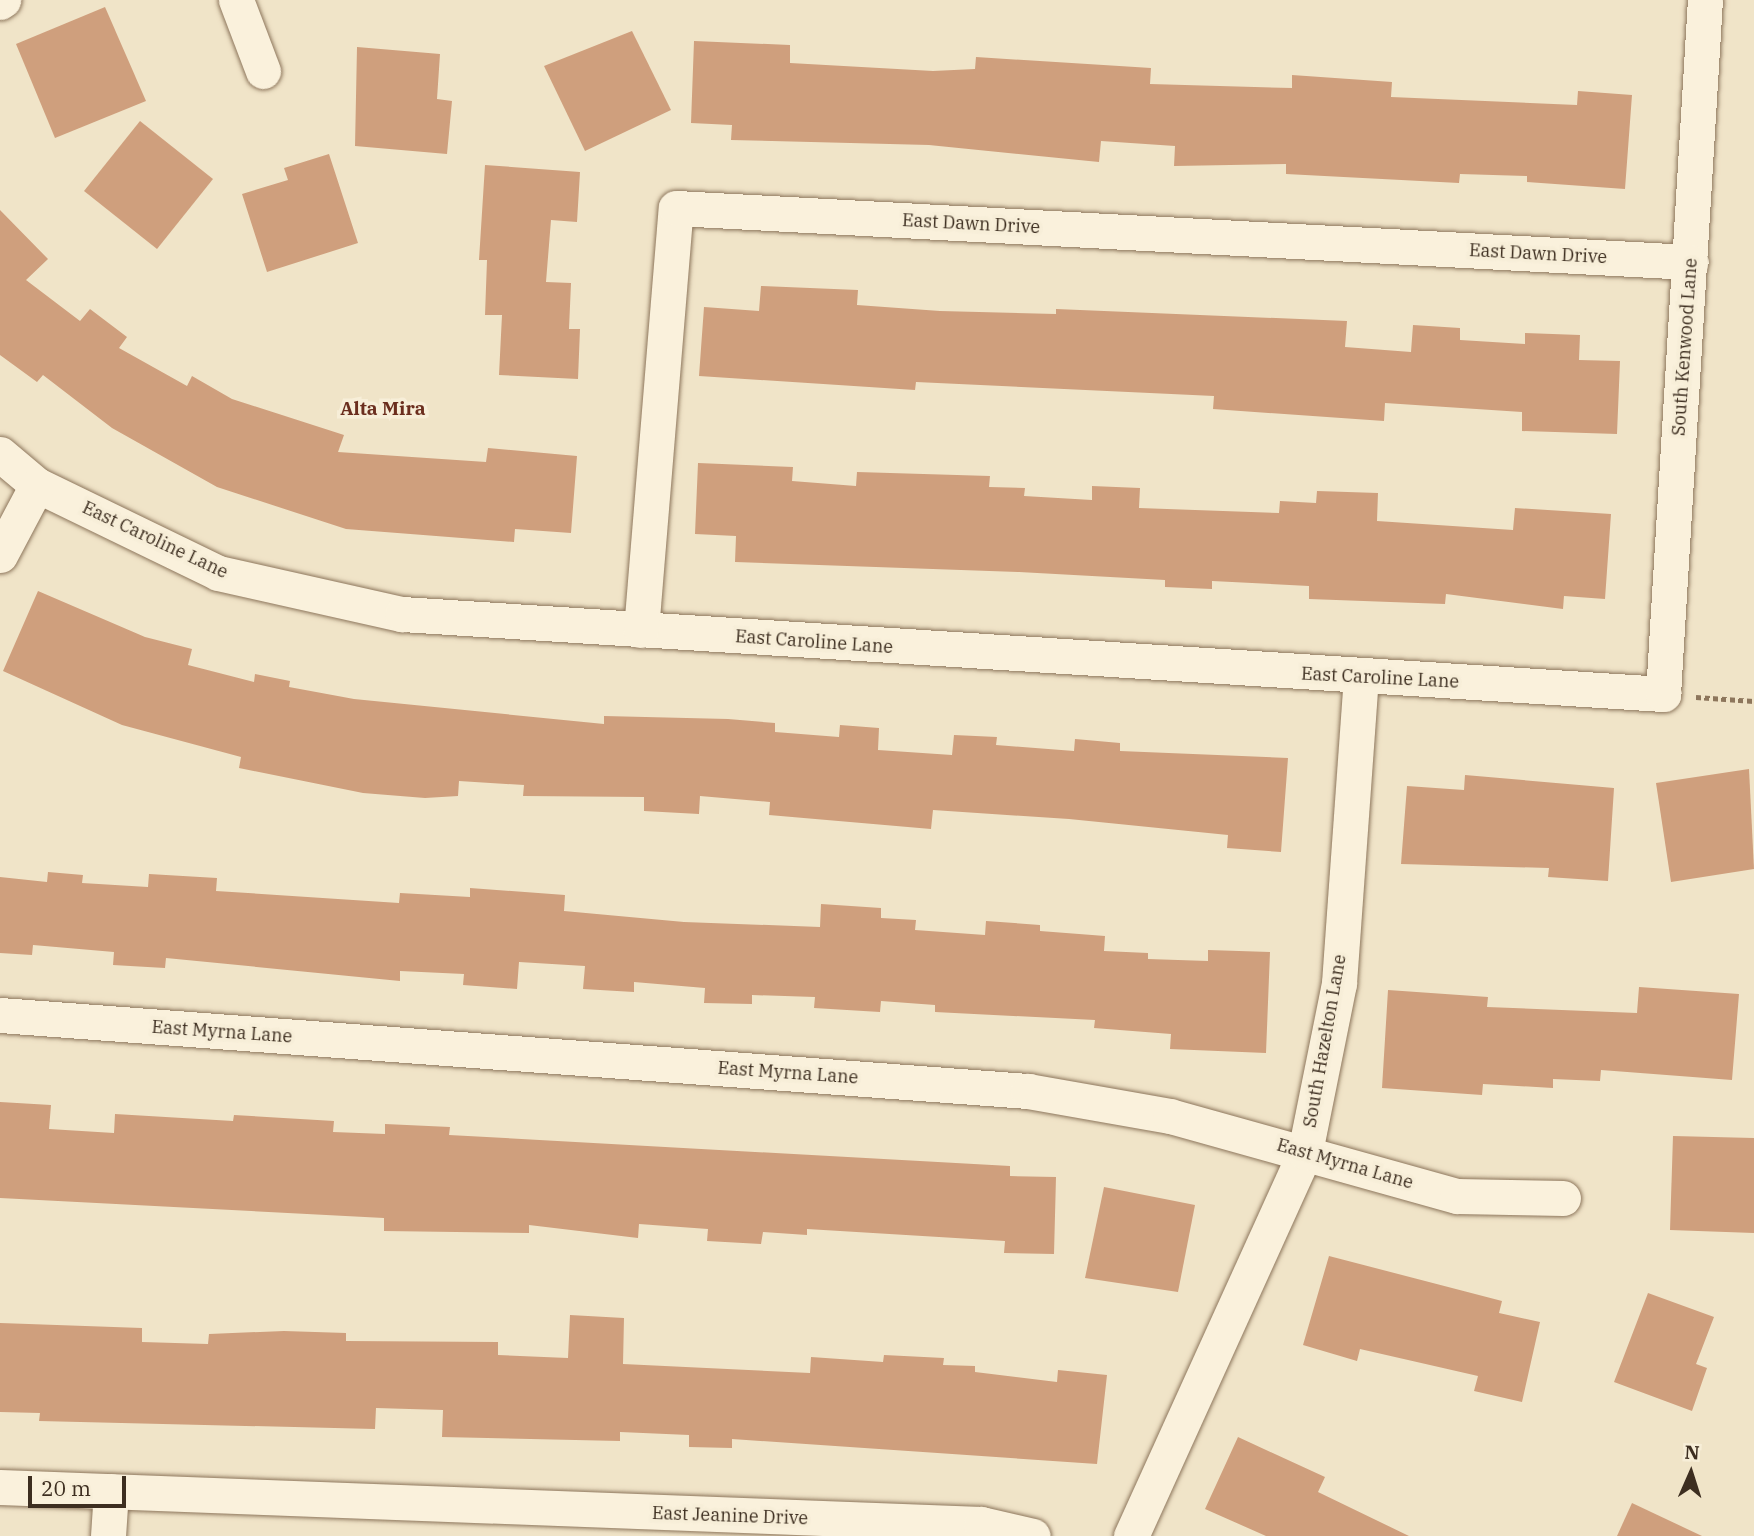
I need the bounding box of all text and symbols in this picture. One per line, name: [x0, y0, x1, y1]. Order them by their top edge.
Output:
street label: East Dawn Drive: [902, 210, 1040, 238]
street label: East Dawn Drive: [1469, 240, 1607, 268]
street label: South Kenwood Lane: [1668, 257, 1702, 437]
district label: Alta Mira: [340, 398, 426, 420]
street label: East Caroline Lane: [79, 497, 231, 583]
street label: East Caroline Lane: [734, 626, 894, 658]
street label: East Caroline Lane: [1301, 663, 1459, 693]
street label: South Hazelton Lane: [1299, 953, 1351, 1129]
street label: East Myrna Lane: [151, 1016, 293, 1048]
street label: East Myrna Lane: [717, 1057, 859, 1089]
street label: East Myrna Lane: [1274, 1134, 1416, 1194]
north arrow: [1656, 1438, 1726, 1508]
text: N: [1684, 1440, 1700, 1464]
scale bar: [32, 1462, 130, 1506]
text: 20 m: [41, 1474, 91, 1502]
street label: East Jeanine Drive: [652, 1502, 808, 1530]

